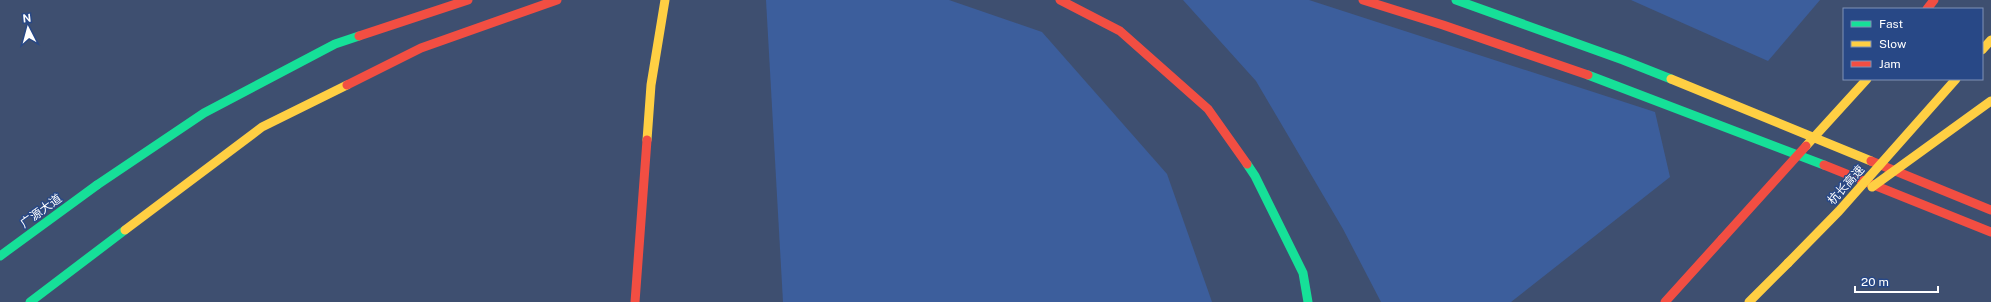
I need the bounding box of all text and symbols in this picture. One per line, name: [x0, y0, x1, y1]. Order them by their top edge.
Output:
north arrow: [8, 8, 48, 48]
legend: [1843, 8, 1983, 80]
text: N: [22, 12, 32, 24]
text: Fast: [1879, 17, 1904, 31]
text: Slow: [1879, 37, 1907, 51]
text: Jam: [1879, 57, 1901, 71]
street label: 杭长高速: [1825, 162, 1867, 208]
street label: 广源大道: [17, 191, 65, 231]
scale bar: [1855, 268, 1938, 294]
text: 20 m: [1861, 275, 1889, 289]

